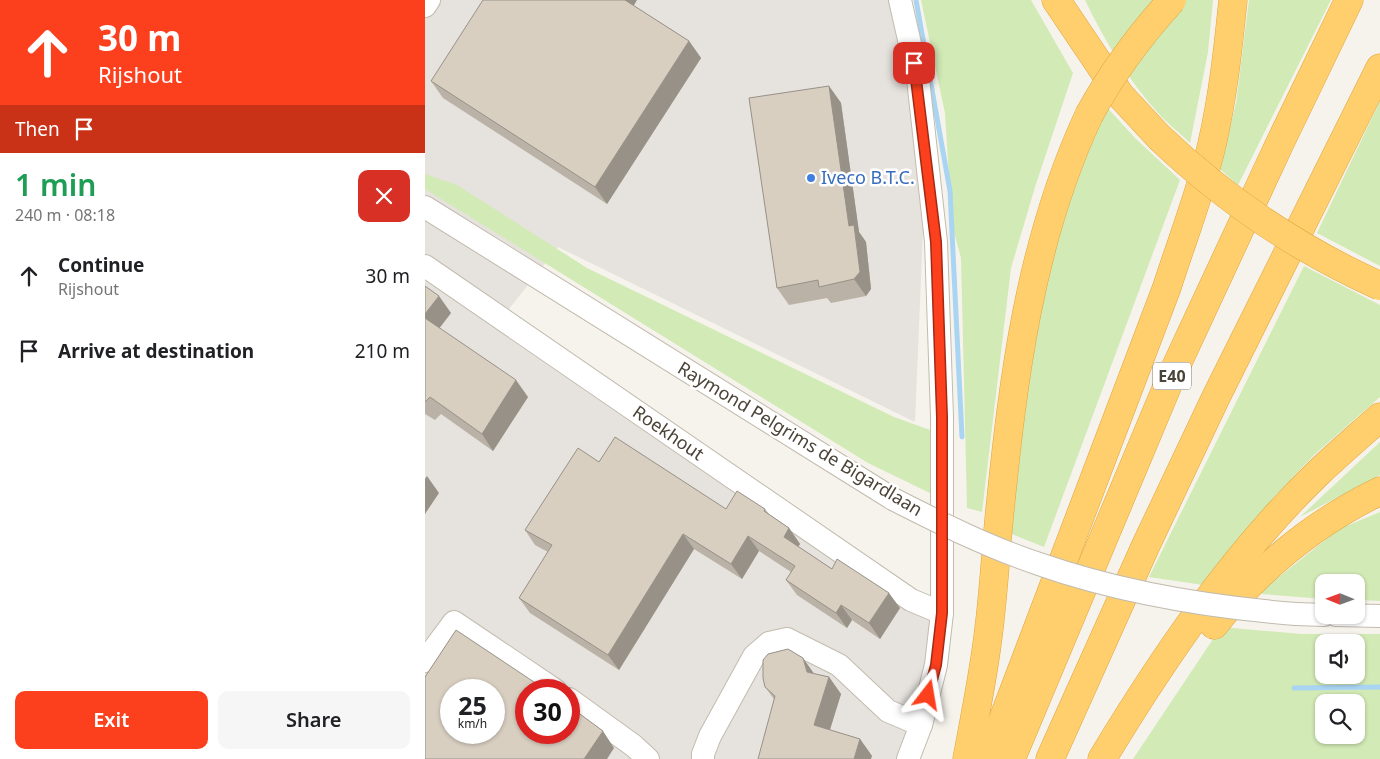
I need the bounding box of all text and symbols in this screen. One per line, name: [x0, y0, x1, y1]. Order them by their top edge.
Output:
text: 30 m: [98, 14, 181, 61]
icon: ahead: [15, 20, 80, 85]
pin: [893, 42, 935, 84]
icon: arrive: [900, 49, 928, 77]
text: Rijshout: [98, 59, 182, 89]
icon: arrive: [70, 115, 98, 143]
text: Then: [15, 116, 60, 142]
text: 1 min: [15, 164, 96, 205]
place label: Iveco B.T.C.: [821, 165, 915, 189]
button: close: [358, 170, 410, 222]
marker: Iveco B.T.C.: [805, 172, 817, 184]
text: 240 m · 08:18: [15, 204, 115, 226]
text: Continue: [58, 252, 144, 278]
icon: ahead: [15, 262, 43, 290]
text: 30 m: [366, 263, 410, 289]
text: Rijshout: [58, 278, 119, 300]
icon: arrive: [15, 337, 43, 365]
text: Arrive at destination: [58, 338, 254, 364]
text: 210 m: [355, 338, 410, 364]
street label: Raymond Pelgrims de Bigardlaan: [674, 355, 927, 521]
road number: E40: [1153, 362, 1191, 390]
street label: Roekhout: [628, 399, 709, 466]
north arrow: [1315, 574, 1365, 624]
map controls: [1315, 574, 1365, 744]
button: sound: [1315, 634, 1365, 684]
position arrow: [901, 668, 953, 720]
speed limit sign: 30: [515, 679, 580, 744]
text: 25: [458, 688, 487, 722]
button: Exit: [15, 691, 208, 749]
button: Share: [218, 691, 410, 749]
button: search: [1315, 694, 1365, 744]
text: km/h: [458, 715, 487, 732]

